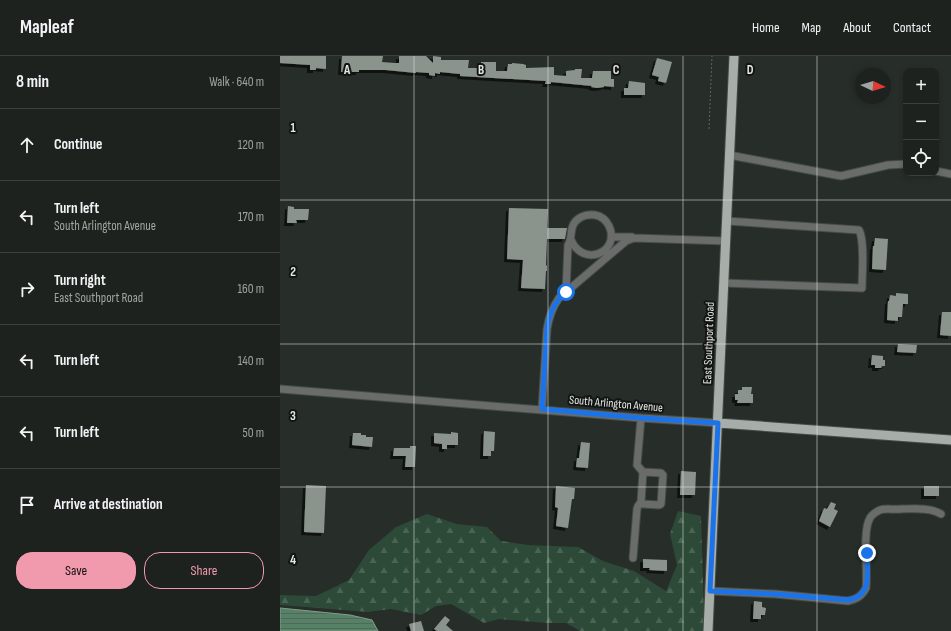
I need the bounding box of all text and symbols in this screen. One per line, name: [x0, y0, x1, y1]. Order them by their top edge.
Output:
text: Mapleaf: [20, 16, 74, 39]
text: Home: [752, 19, 780, 36]
text: Map: [802, 19, 821, 36]
text: About: [843, 19, 871, 36]
text: Contact: [893, 19, 931, 36]
text: A: [343, 62, 351, 78]
text: B: [478, 62, 484, 78]
text: C: [613, 62, 620, 78]
text: D: [747, 62, 754, 78]
north arrow: [855, 68, 891, 104]
map controls: [903, 68, 939, 176]
button: +: [903, 68, 939, 104]
text: 8 min: [16, 72, 49, 92]
text: Walk · 640 m: [209, 74, 264, 90]
button: −: [903, 104, 939, 140]
text: 1: [290, 120, 296, 136]
icon: ahead: [16, 134, 38, 156]
text: Continue: [54, 135, 103, 154]
text: 120 m: [238, 137, 264, 153]
button: locate: [903, 140, 939, 176]
text: Turn left: [54, 199, 99, 218]
icon: left: [16, 206, 38, 228]
text: 170 m: [238, 209, 264, 225]
text: South Arlington Avenue: [54, 218, 156, 234]
text: 2: [290, 264, 296, 280]
text: Turn right: [54, 271, 106, 290]
icon: right: [16, 278, 38, 300]
text: 160 m: [238, 281, 264, 297]
route start: [557, 283, 575, 301]
text: East Southport Road: [54, 290, 143, 306]
street label: East Southport Road: [700, 302, 718, 384]
icon: left: [16, 350, 38, 372]
text: Turn left: [54, 351, 99, 370]
text: 140 m: [238, 353, 264, 369]
street label: South Arlington Avenue: [568, 392, 664, 416]
text: 3: [290, 408, 296, 424]
icon: left: [16, 422, 38, 444]
text: Turn left: [54, 423, 99, 442]
text: 50 m: [243, 425, 264, 441]
icon: arrive: [16, 494, 38, 516]
text: Arrive at destination: [54, 495, 163, 514]
route end: [858, 544, 876, 562]
button: Save: [16, 552, 136, 589]
button: Share: [144, 552, 264, 589]
text: 4: [290, 552, 296, 568]

